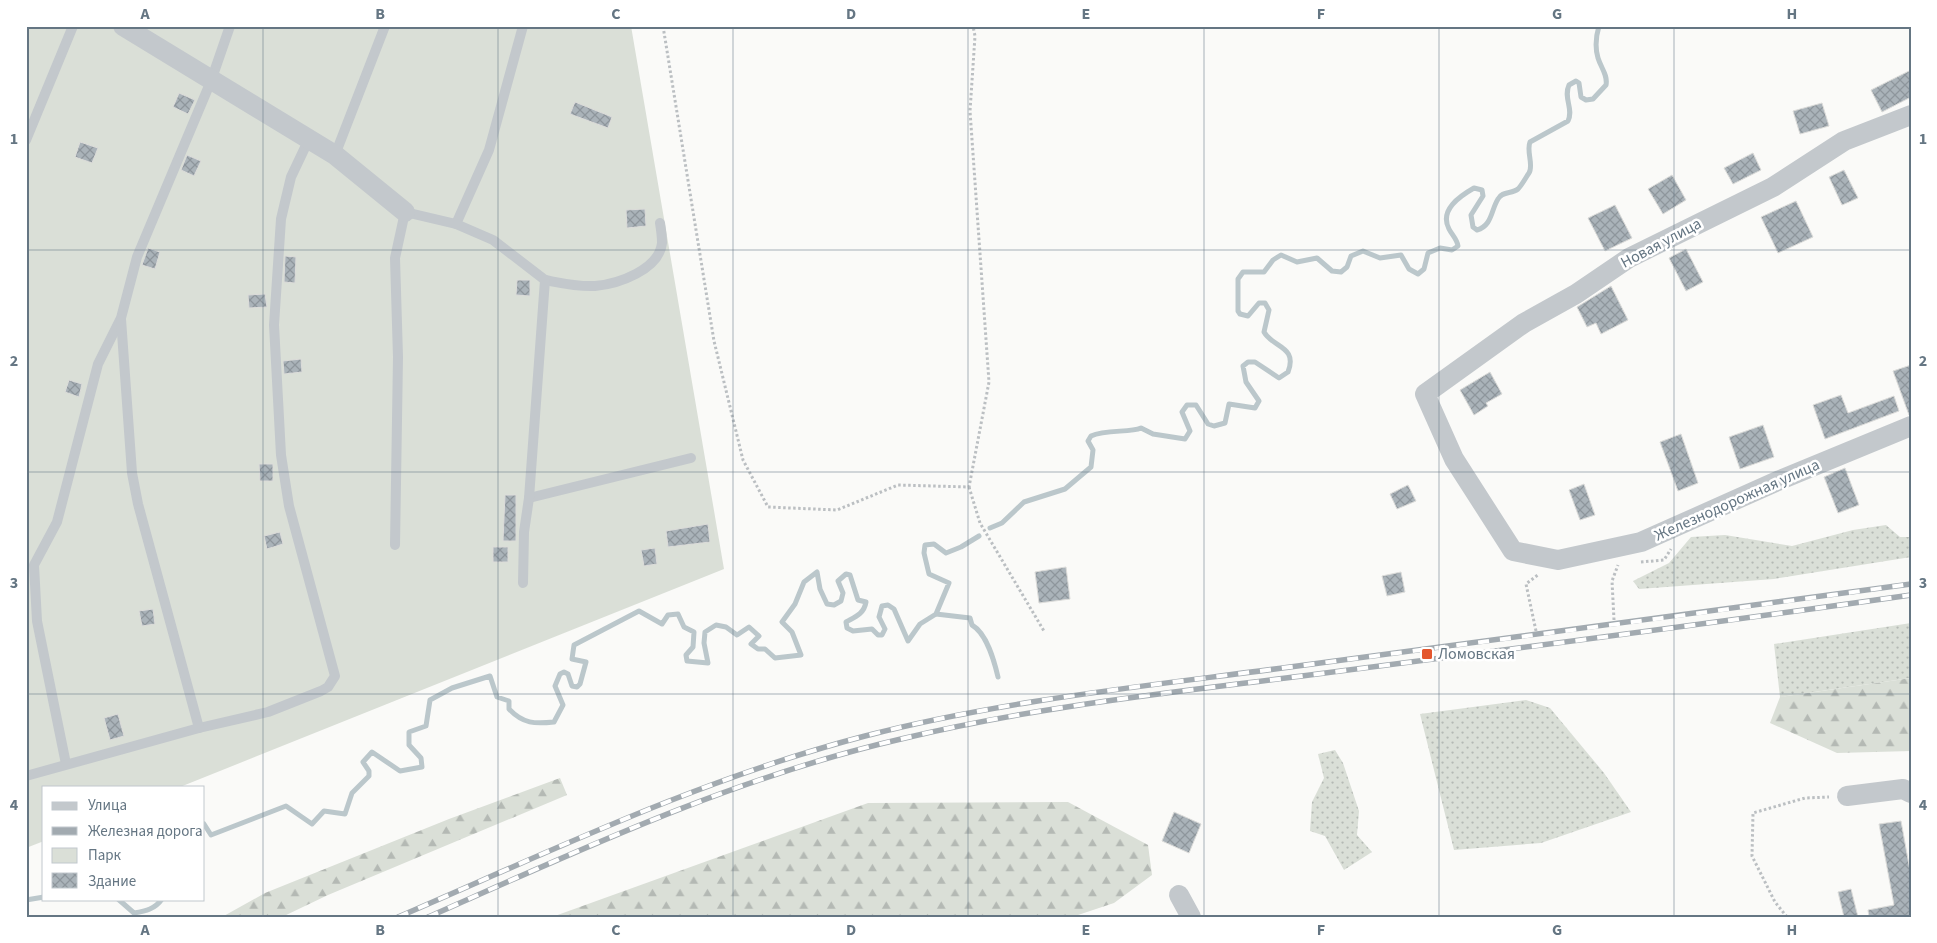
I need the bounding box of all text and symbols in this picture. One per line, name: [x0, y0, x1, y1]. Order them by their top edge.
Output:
text: A: [139, 3, 150, 25]
text: B: [375, 3, 385, 25]
text: C: [611, 3, 621, 25]
text: D: [846, 3, 856, 25]
text: E: [1082, 3, 1090, 25]
text: F: [1317, 3, 1325, 25]
text: G: [1552, 3, 1562, 25]
text: H: [1787, 3, 1797, 25]
text: 1: [10, 128, 18, 150]
text: 1: [1919, 128, 1927, 150]
street label: Новая улица: [1617, 212, 1705, 274]
text: 2: [10, 350, 18, 372]
text: 2: [1919, 350, 1927, 372]
street label: Железнодорожная улица: [1651, 454, 1823, 546]
text: 3: [10, 572, 18, 594]
text: 3: [1919, 572, 1927, 594]
place label: Ломовская: [1438, 643, 1515, 665]
marker: Ломовская: [1420, 647, 1434, 661]
legend: [42, 786, 205, 900]
text: 4: [10, 794, 19, 816]
text: 4: [1919, 794, 1928, 816]
text: Улица: [88, 795, 127, 816]
text: Железная дорога: [88, 821, 203, 842]
text: Парк: [88, 845, 122, 866]
text: Здание: [88, 871, 136, 892]
text: A: [139, 919, 150, 941]
text: B: [375, 919, 385, 941]
text: C: [611, 919, 621, 941]
text: D: [846, 919, 856, 941]
text: E: [1082, 919, 1090, 941]
text: F: [1317, 919, 1325, 941]
text: G: [1552, 919, 1562, 941]
text: H: [1787, 919, 1797, 941]

